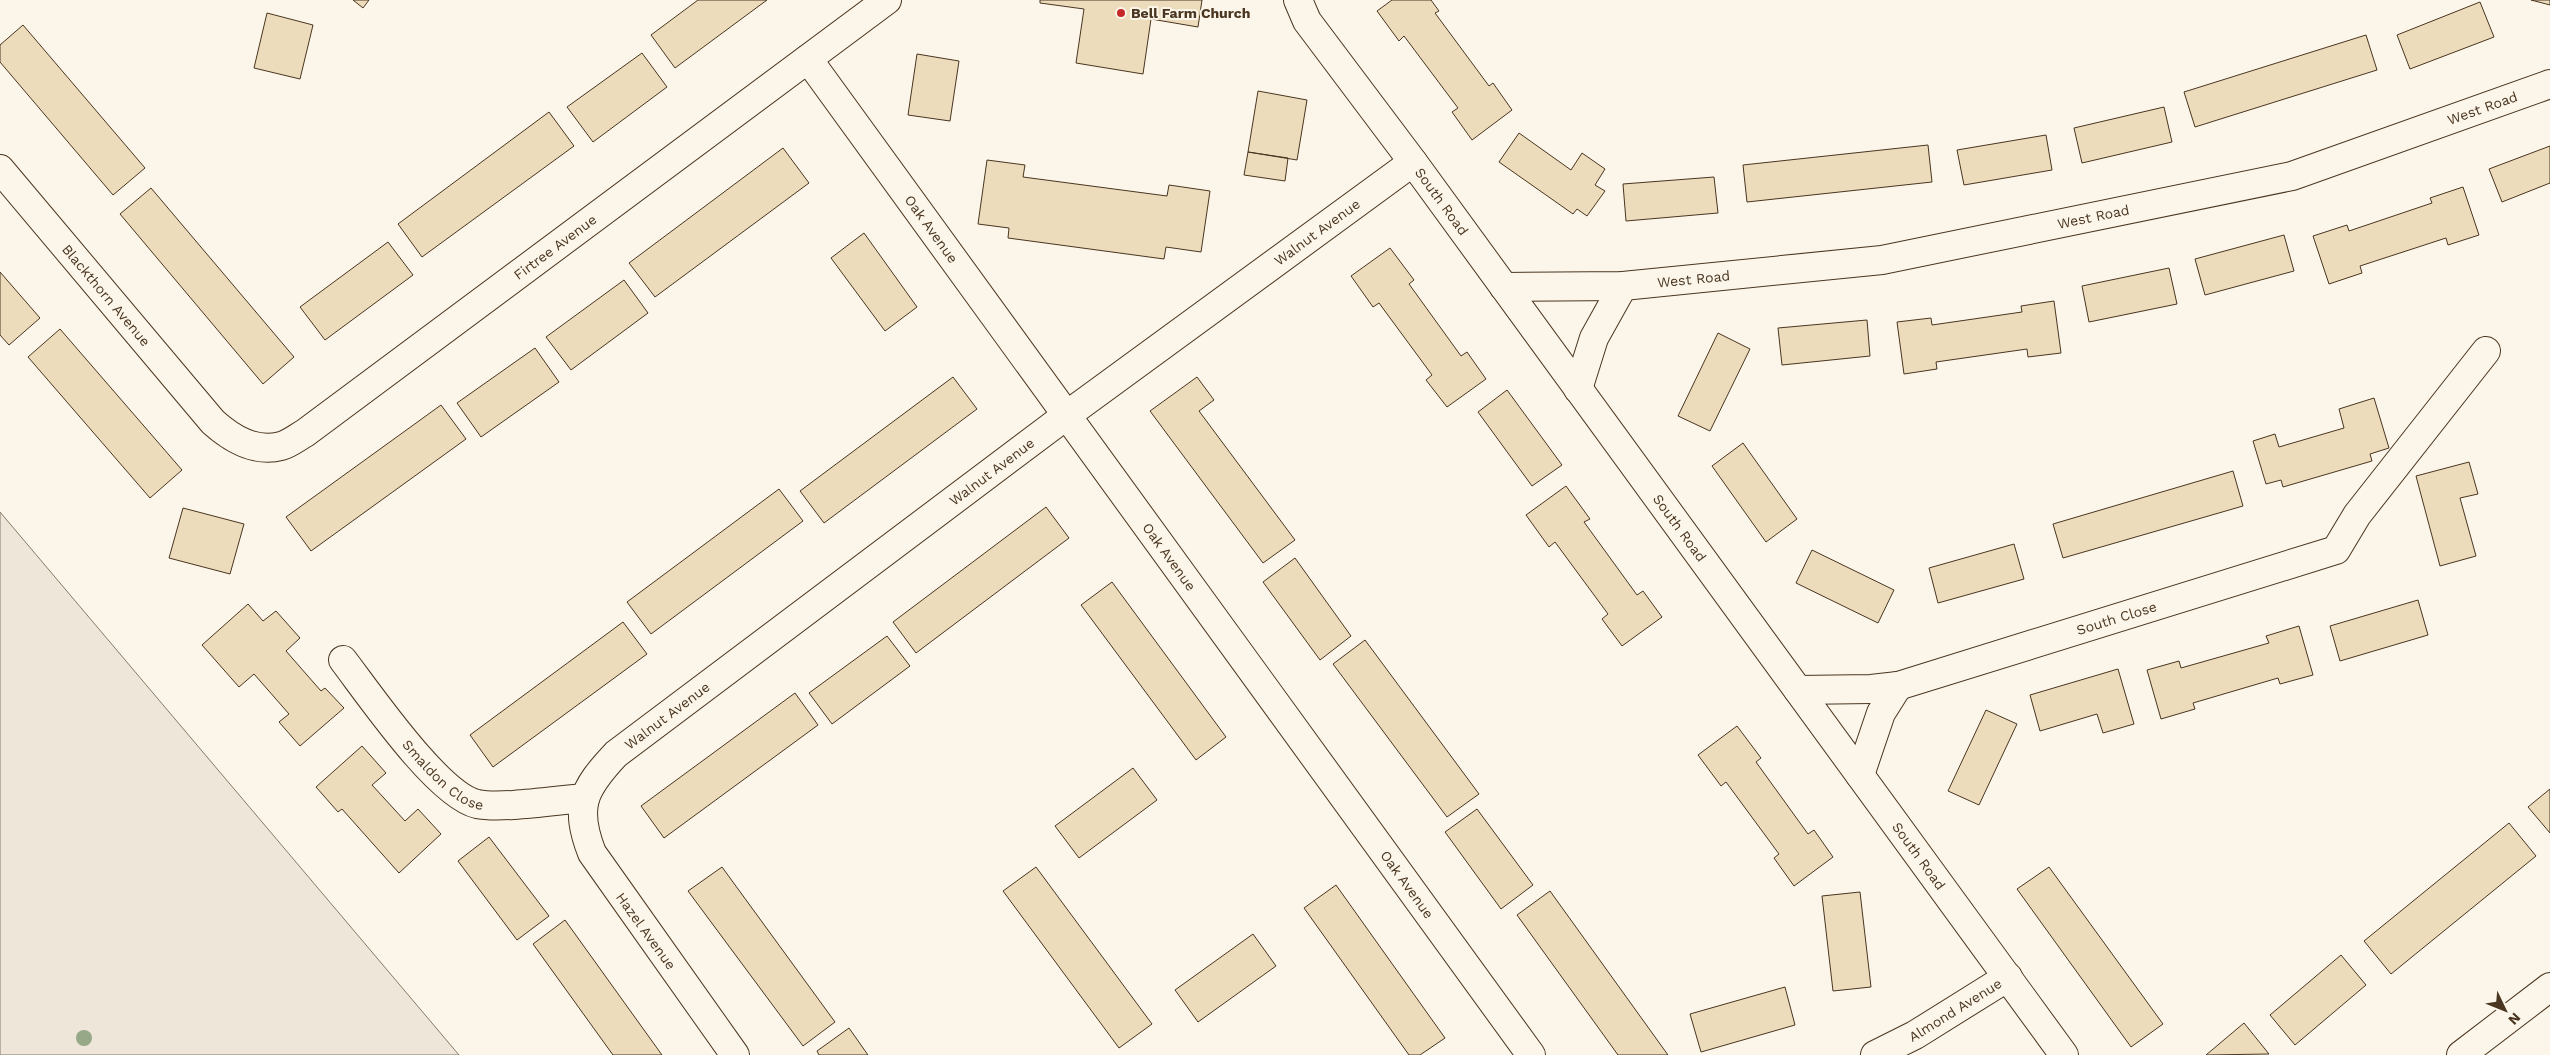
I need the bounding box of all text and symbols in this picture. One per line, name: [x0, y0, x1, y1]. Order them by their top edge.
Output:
place label: Bell Farm Church: [1131, 5, 1250, 21]
marker: Bell Farm Church: [1115, 7, 1127, 19]
street label: West Road: [2445, 88, 2520, 128]
street label: South Road: [1412, 165, 1472, 238]
street label: Oak Avenue: [901, 192, 961, 266]
street label: Walnut Avenue: [1271, 196, 1363, 269]
street label: West Road: [2056, 202, 2131, 232]
street label: Firtree Avenue: [511, 211, 599, 283]
street label: Blackthorn Avenue: [59, 241, 154, 349]
street label: West Road: [1656, 267, 1731, 291]
street label: Walnut Avenue: [946, 435, 1037, 509]
street label: South Road: [1650, 491, 1710, 565]
street label: Oak Avenue: [1139, 520, 1199, 594]
street label: South Close: [2074, 598, 2159, 638]
street label: Walnut Avenue: [622, 679, 713, 753]
street label: Smaldon Close: [399, 736, 485, 813]
street label: South Road: [1889, 819, 1949, 893]
street label: Oak Avenue: [1377, 847, 1437, 921]
street label: Hazel Avenue: [613, 889, 679, 973]
street label: Almond Avenue: [1906, 975, 2005, 1045]
north arrow: [2480, 985, 2530, 1035]
text: N: [2505, 1010, 2524, 1028]

